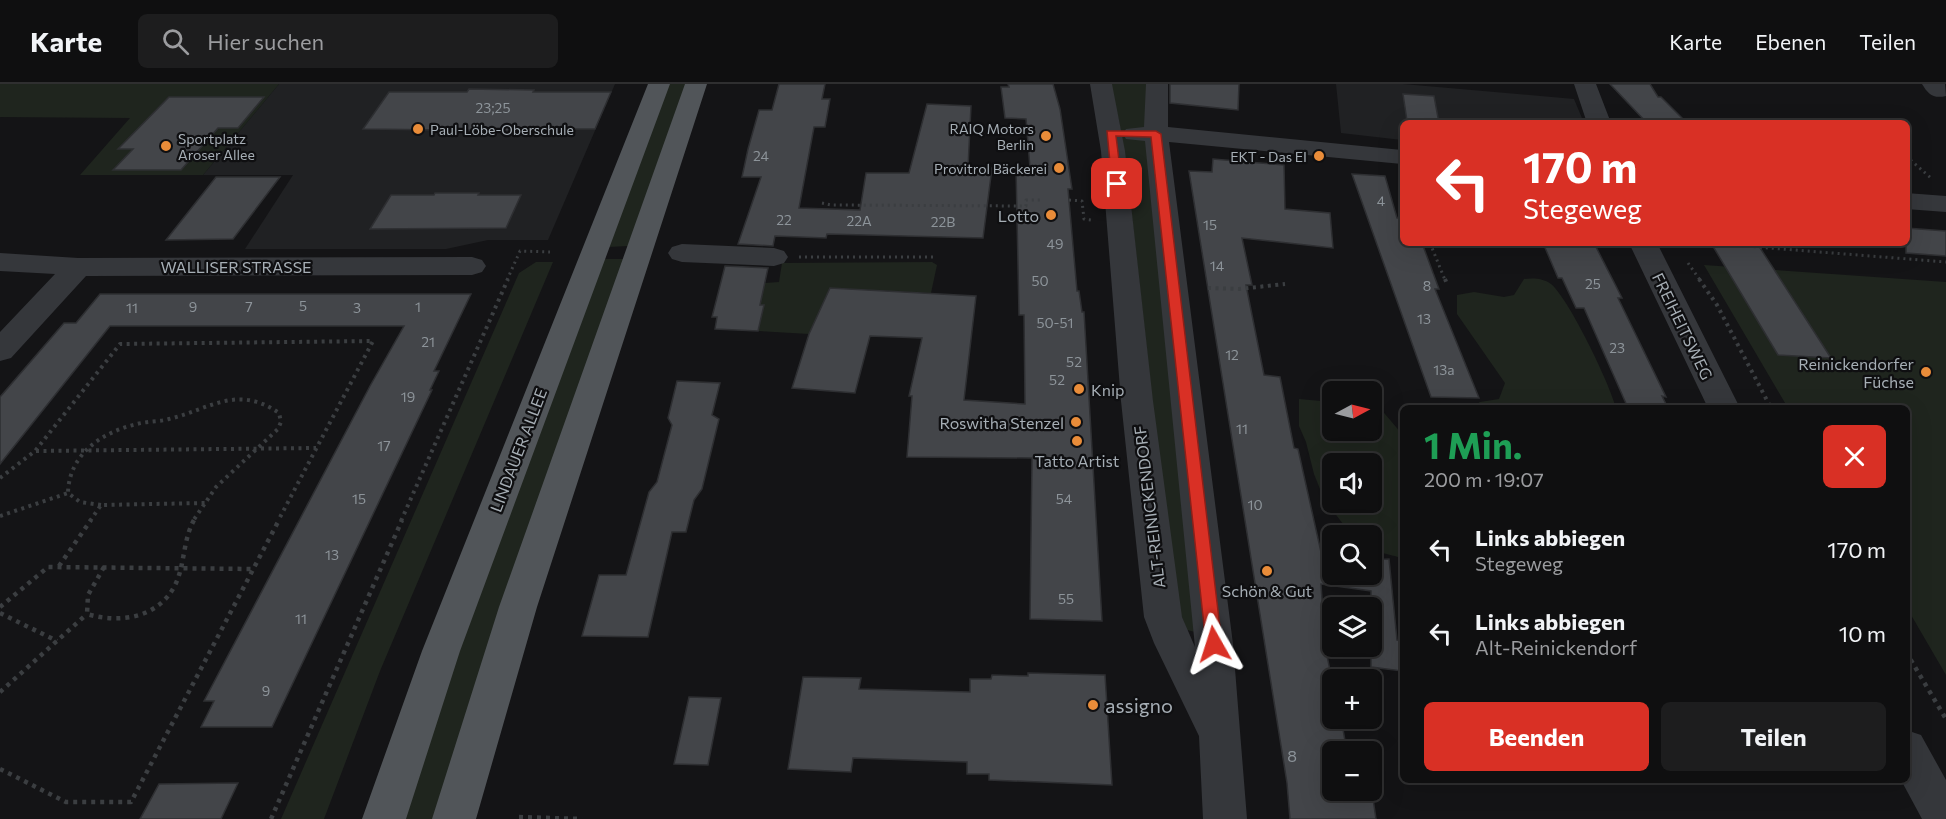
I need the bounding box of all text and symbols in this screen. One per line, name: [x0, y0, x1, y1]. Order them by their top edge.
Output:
search box: [138, 14, 558, 68]
text: Karte: [30, 24, 102, 58]
icon: search: [159, 25, 192, 58]
text: Hier suchen: [207, 28, 324, 55]
text: Karte: [1669, 29, 1722, 54]
text: Ebenen: [1755, 29, 1826, 54]
text: Teilen: [1859, 29, 1916, 54]
house number: 23;25: [476, 99, 510, 116]
place label: RAIQ Motors Berlin: [950, 120, 1034, 153]
place label: Paul-Löbe-Oberschule: [430, 121, 574, 138]
marker: Paul-Löbe-Oberschule: [411, 122, 425, 136]
marker: RAIQ Motors Berlin: [1039, 129, 1053, 143]
place label: Sportplatz Aroser Allee: [178, 130, 255, 163]
marker: Sportplatz Aroser Allee: [159, 139, 173, 153]
text: 170 m: [1523, 140, 1637, 192]
icon: left: [1424, 144, 1502, 222]
house number: 24: [753, 147, 770, 164]
place label: EKT - Das EI: [1230, 148, 1307, 165]
marker: EKT - Das EI: [1312, 149, 1326, 163]
pin: [1091, 158, 1142, 209]
place label: Provitrol Bäckerei: [934, 160, 1047, 177]
marker: Provitrol Bäckerei: [1052, 161, 1066, 175]
icon: arrive: [1100, 167, 1133, 200]
house number: 4: [1377, 192, 1386, 209]
text: Stegeweg: [1523, 192, 1642, 225]
place label: Lotto: [998, 206, 1039, 225]
marker: Lotto: [1044, 208, 1058, 222]
house number: 22: [776, 211, 792, 228]
house number: 22A: [846, 212, 872, 229]
house number: 22B: [931, 213, 955, 230]
house number: 15: [1203, 216, 1217, 233]
house number: 49: [1047, 235, 1063, 252]
street label: WALLISER STRASSE: [160, 257, 312, 276]
house number: 14: [1210, 257, 1225, 274]
street label: FREIHEITSWEG: [1649, 269, 1717, 383]
house number: 50: [1031, 272, 1049, 289]
house number: 25: [1585, 275, 1601, 292]
house number: 8: [1423, 277, 1431, 294]
house number: 5: [299, 297, 307, 314]
house number: 9: [189, 298, 197, 315]
house number: 7: [245, 298, 253, 315]
house number: 1: [415, 298, 421, 315]
house number: 11: [126, 299, 138, 316]
house number: 3: [353, 299, 361, 316]
house number: 13: [1417, 310, 1431, 327]
house number: 50-51: [1036, 314, 1074, 331]
house number: 21: [421, 333, 435, 350]
house number: 23: [1609, 339, 1625, 356]
house number: 12: [1225, 346, 1239, 363]
house number: 52: [1066, 353, 1082, 370]
place label: Reinickendorfer Füchse: [1798, 354, 1915, 391]
house number: 13a: [1433, 361, 1455, 378]
marker: Reinickendorfer Füchse: [1919, 365, 1933, 379]
house number: 52: [1049, 371, 1065, 388]
place label: Knip: [1091, 380, 1124, 399]
north arrow: [1322, 381, 1382, 441]
map controls: [1322, 381, 1382, 801]
marker: Knip: [1072, 382, 1086, 396]
street label: LINDAUER ALLEE: [486, 385, 550, 515]
house number: 19: [401, 388, 415, 405]
place label: Roswitha Stenzel: [939, 413, 1064, 432]
marker: Roswitha Stenzel: [1069, 415, 1083, 429]
house number: 11: [1236, 420, 1248, 437]
text: 1 Min.: [1424, 422, 1522, 466]
street label: ALT-REINICKENDORF: [1130, 424, 1168, 590]
button: close: [1823, 425, 1886, 488]
marker: Tatto Artist: [1070, 434, 1084, 448]
house number: 17: [377, 437, 391, 454]
place label: Tatto Artist: [1035, 451, 1120, 470]
button: sound: [1322, 453, 1382, 513]
text: 200 m · 19:07: [1424, 467, 1544, 491]
house number: 15: [352, 490, 366, 507]
house number: 54: [1056, 490, 1073, 507]
house number: 10: [1247, 496, 1263, 513]
text: Links abbiegen: [1475, 524, 1625, 551]
button: search: [1322, 525, 1382, 585]
icon: left: [1424, 533, 1457, 566]
text: 170 m: [1827, 536, 1886, 563]
house number: 13: [325, 546, 339, 563]
text: Stegeweg: [1475, 551, 1563, 575]
marker: Schön & Gut: [1260, 564, 1274, 578]
place label: Schön & Gut: [1222, 581, 1313, 600]
house number: 55: [1058, 590, 1074, 607]
button: layers: [1322, 597, 1382, 657]
text: Links abbiegen: [1475, 608, 1625, 635]
house number: 11: [295, 610, 307, 627]
position arrow: [1182, 612, 1246, 676]
icon: left: [1424, 617, 1457, 650]
text: 10 m: [1839, 620, 1886, 647]
text: Alt-Reinickendorf: [1475, 635, 1637, 659]
button: +: [1322, 669, 1382, 729]
house number: 9: [262, 682, 270, 699]
place label: assigno: [1105, 693, 1173, 717]
marker: assigno: [1086, 698, 1100, 712]
button: Beenden: [1424, 702, 1649, 771]
button: Teilen: [1661, 702, 1886, 771]
button: −: [1322, 741, 1382, 801]
house number: 8: [1287, 746, 1297, 765]

